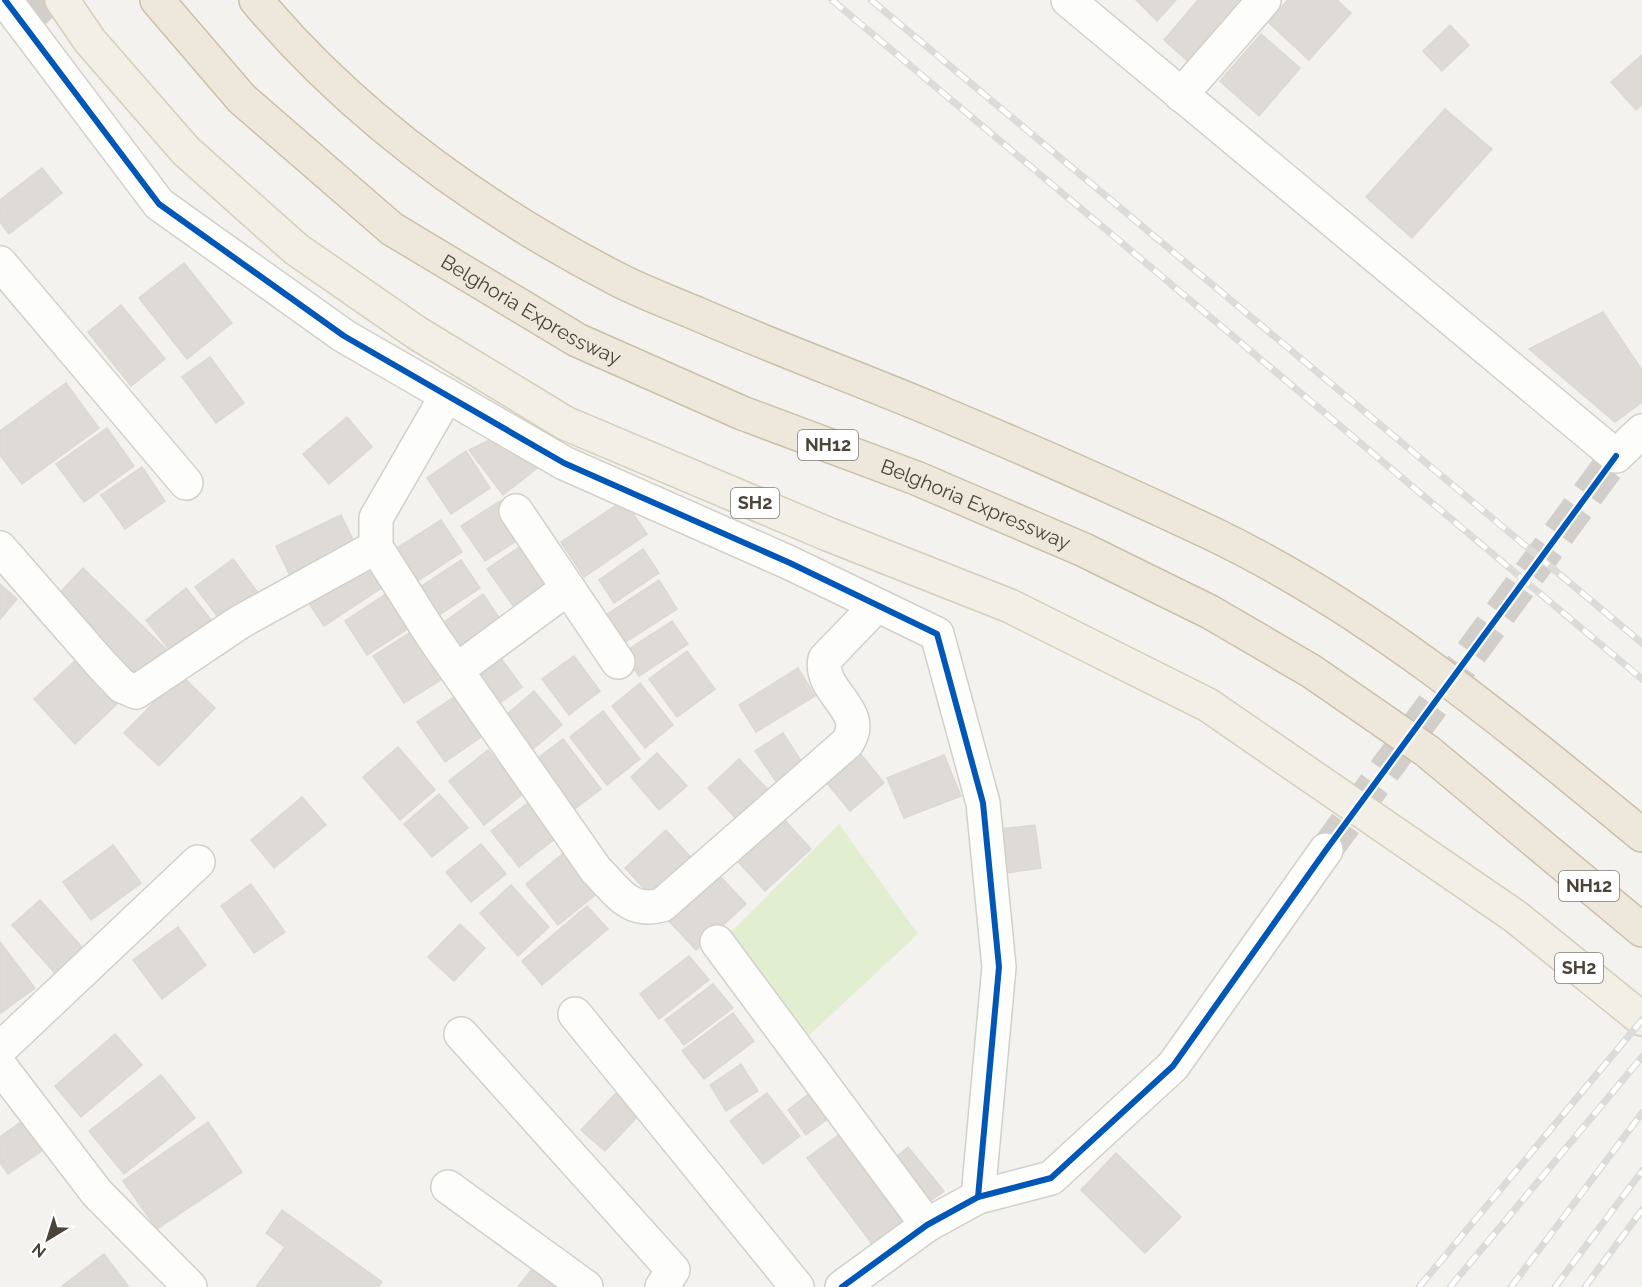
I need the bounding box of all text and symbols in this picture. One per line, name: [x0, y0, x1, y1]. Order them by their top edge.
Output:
street label: Belghoria Expressway: [437, 249, 625, 370]
road number: NH12: [798, 430, 858, 460]
street label: Belghoria Expressway: [877, 454, 1074, 555]
road number: SH2: [731, 488, 779, 518]
road number: NH12: [1559, 871, 1619, 901]
road number: SH2: [1555, 953, 1603, 983]
north arrow: [18, 1209, 78, 1269]
text: N: [28, 1239, 50, 1262]

